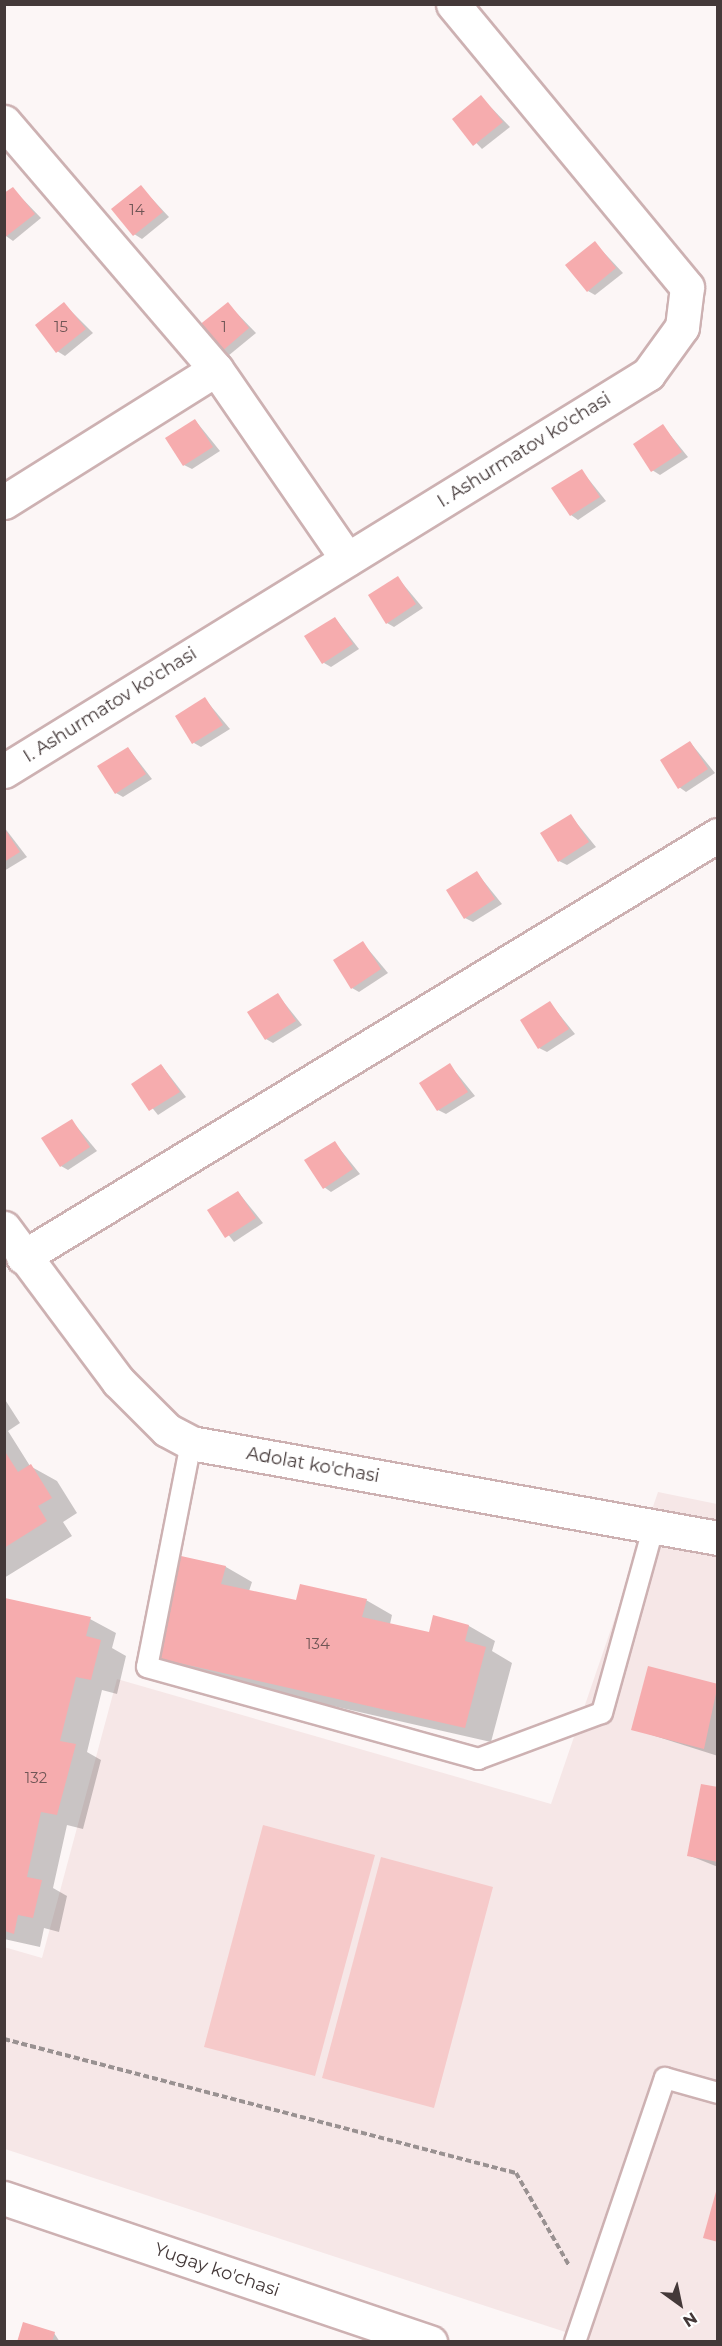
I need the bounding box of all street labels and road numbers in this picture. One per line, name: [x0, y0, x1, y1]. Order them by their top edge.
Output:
street label: I. Ashurmatov ko'chasi: [433, 388, 615, 512]
street label: I. Ashurmatov ko'chasi: [19, 643, 201, 767]
street label: Adolat ko'chasi: [245, 1443, 381, 1487]
street label: Yugay ko'chasi: [151, 2238, 283, 2302]

